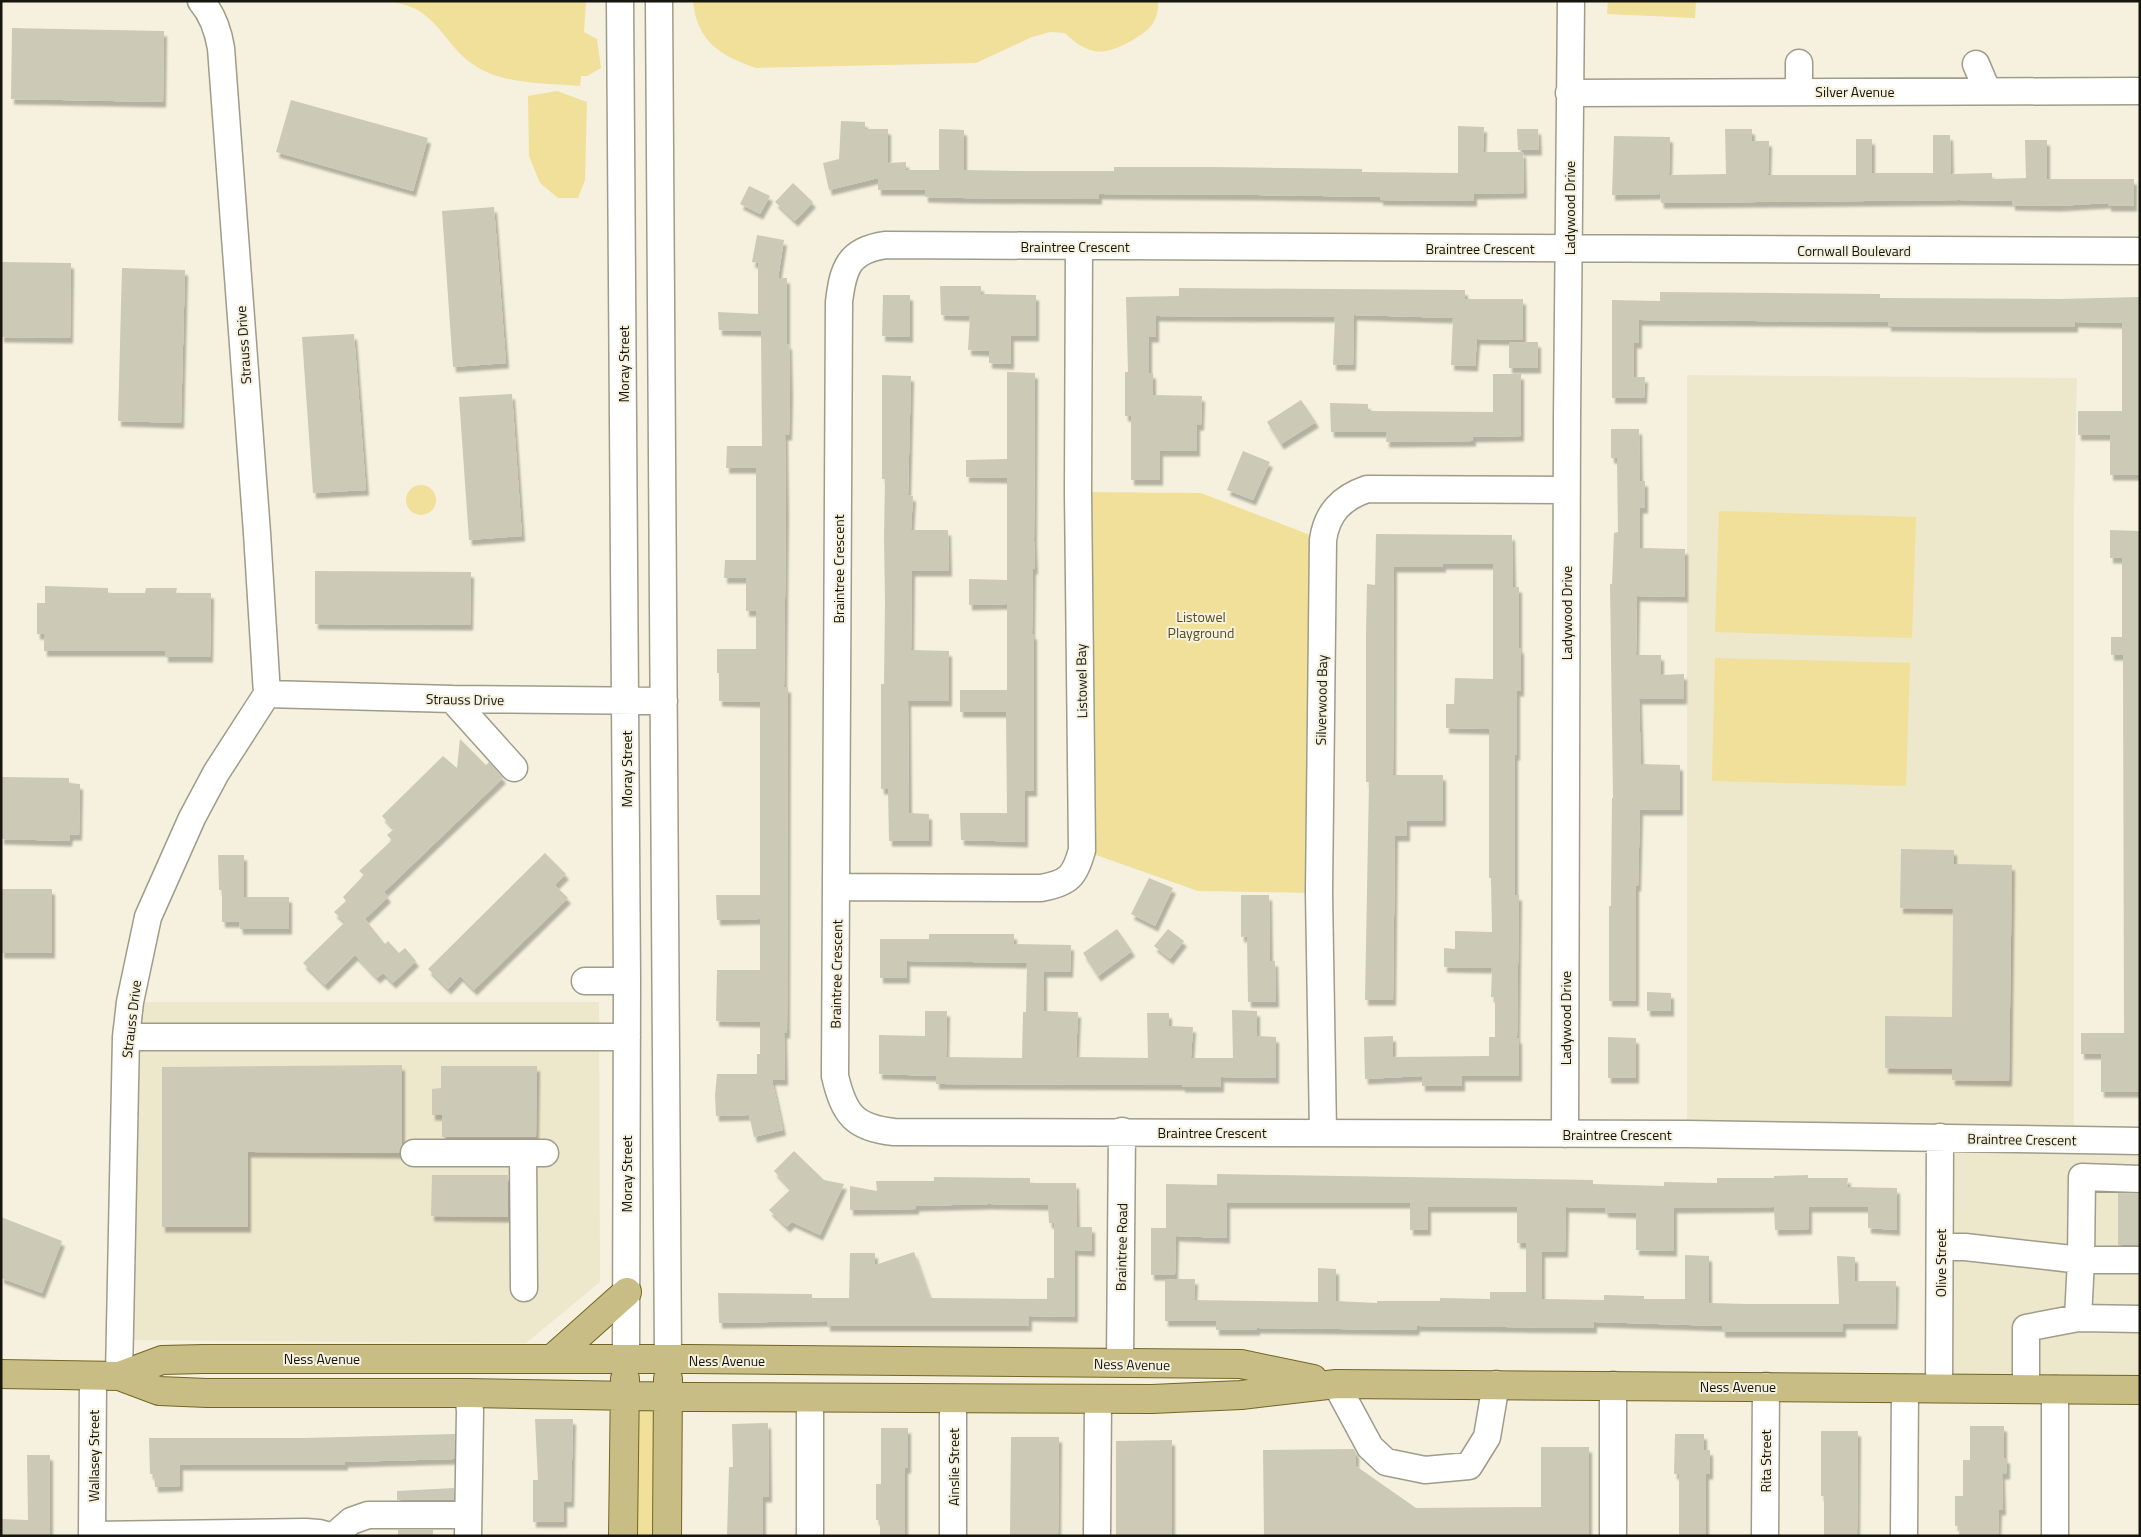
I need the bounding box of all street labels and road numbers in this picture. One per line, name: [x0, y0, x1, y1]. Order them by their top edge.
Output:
street label: Silver Avenue: [1815, 81, 1895, 102]
street label: Ladywood Drive: [1559, 161, 1580, 255]
street label: Braintree Crescent: [1020, 236, 1130, 257]
street label: Braintree Crescent: [1425, 238, 1535, 259]
street label: Cornwall Boulevard: [1797, 240, 1911, 261]
street label: Strauss Drive: [230, 305, 256, 385]
street label: Moray Street: [613, 326, 634, 402]
street label: Braintree Crescent: [828, 514, 849, 624]
street label: Ladywood Drive: [1556, 566, 1577, 660]
street label: Listowel Bay: [1070, 643, 1092, 719]
street label: Silverwood Bay: [1310, 654, 1332, 745]
street label: Strauss Drive: [426, 688, 504, 710]
street label: Moray Street: [616, 731, 637, 807]
street label: Braintree Crescent: [825, 919, 847, 1029]
street label: Ladywood Drive: [1555, 971, 1576, 1065]
street label: Strauss Drive: [116, 979, 146, 1059]
street label: Braintree Crescent: [1157, 1122, 1267, 1143]
street label: Braintree Crescent: [1562, 1124, 1672, 1145]
street label: Braintree Crescent: [1967, 1128, 2077, 1150]
street label: Moray Street: [616, 1136, 637, 1212]
street label: Braintree Road: [1110, 1203, 1132, 1291]
street label: Olive Street: [1930, 1229, 1951, 1297]
street label: Ness Avenue: [284, 1348, 360, 1369]
street label: Ness Avenue: [689, 1350, 765, 1371]
street label: Ness Avenue: [1094, 1353, 1170, 1375]
street label: Ness Avenue: [1700, 1376, 1776, 1397]
street label: Wallasey Street: [83, 1410, 104, 1502]
street label: Ainslie Street: [943, 1428, 964, 1506]
street label: Rita Street: [1755, 1430, 1776, 1492]

